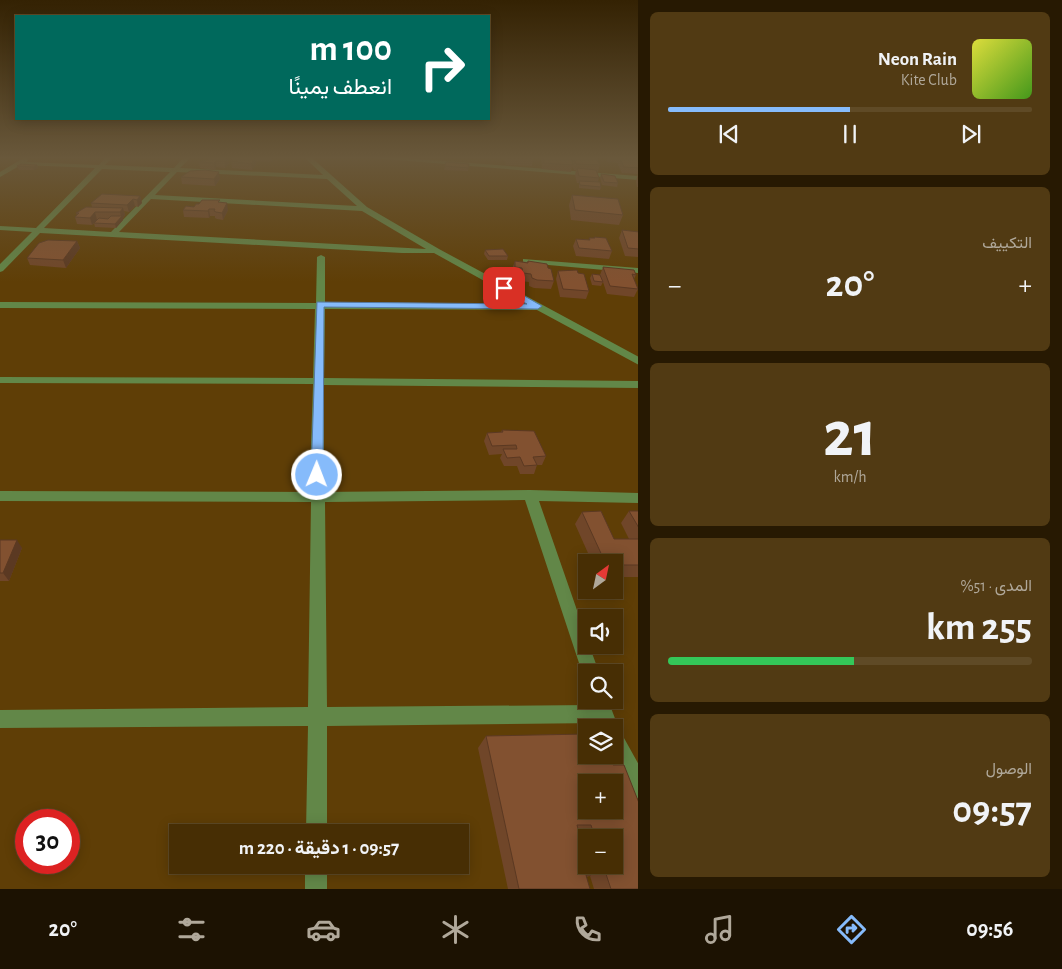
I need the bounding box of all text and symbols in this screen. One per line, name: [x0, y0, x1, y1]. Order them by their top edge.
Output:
text: 100 m: [309, 32, 392, 67]
icon: right: [410, 35, 475, 100]
text: Neon Rain: [878, 50, 957, 69]
text: Kite Club: [901, 72, 957, 88]
text: انعطف يمينًا: [288, 76, 392, 98]
icon: previous: [715, 120, 743, 148]
icon: pause: [836, 120, 864, 148]
icon: next: [957, 120, 985, 148]
text: التكييف: [982, 235, 1032, 251]
text: 20°: [826, 266, 874, 304]
pin: [483, 267, 525, 309]
text: −: [668, 272, 681, 300]
text: +: [1019, 272, 1032, 300]
icon: arrive: [490, 274, 518, 302]
text: 21: [823, 403, 877, 468]
position arrow: [290, 448, 342, 500]
text: km/h: [834, 469, 867, 485]
north arrow: [578, 554, 622, 599]
map controls: [578, 554, 623, 874]
text: المدى · 51%: [960, 578, 1032, 594]
button: sound: [578, 609, 623, 654]
text: 255 km: [926, 609, 1032, 647]
button: search: [578, 664, 623, 709]
button: layers: [578, 719, 623, 764]
text: الوصول: [986, 761, 1032, 777]
button: +: [578, 774, 623, 819]
text: 09:57: [952, 792, 1032, 830]
speed limit sign: 30: [15, 809, 80, 874]
button: −: [578, 829, 623, 874]
text: 09:57 · 1 دقيقة · 220 m: [239, 839, 399, 858]
icon: filters: [174, 912, 209, 947]
icon: car: [306, 912, 341, 947]
icon: climate: [438, 912, 473, 947]
icon: phone: [570, 912, 605, 947]
icon: music: [702, 912, 737, 947]
icon: directions: [834, 912, 869, 947]
text: 20°: [49, 918, 77, 940]
text: 09:56: [966, 918, 1013, 940]

